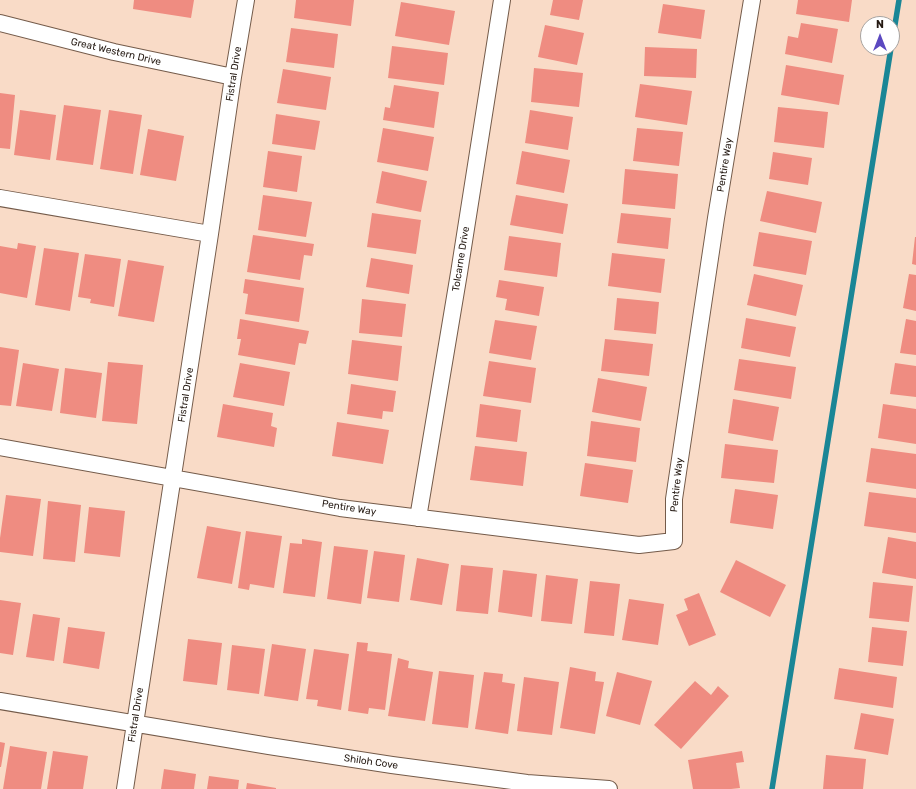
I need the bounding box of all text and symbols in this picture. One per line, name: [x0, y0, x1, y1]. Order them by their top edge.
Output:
north arrow: [860, 16, 900, 56]
text: N: [876, 18, 884, 31]
street label: Great Western Drive: [70, 36, 162, 68]
street label: Fistral Drive: [224, 46, 244, 102]
street label: Pentire Way: [715, 137, 735, 193]
street label: Tolcarne Drive: [450, 225, 472, 293]
street label: Fistral Drive: [176, 367, 196, 423]
street label: Pentire Way: [668, 457, 686, 513]
street label: Pentire Way: [321, 498, 377, 518]
street label: Fistral Drive: [126, 687, 146, 743]
street label: Shiloh Cove: [343, 752, 399, 772]

